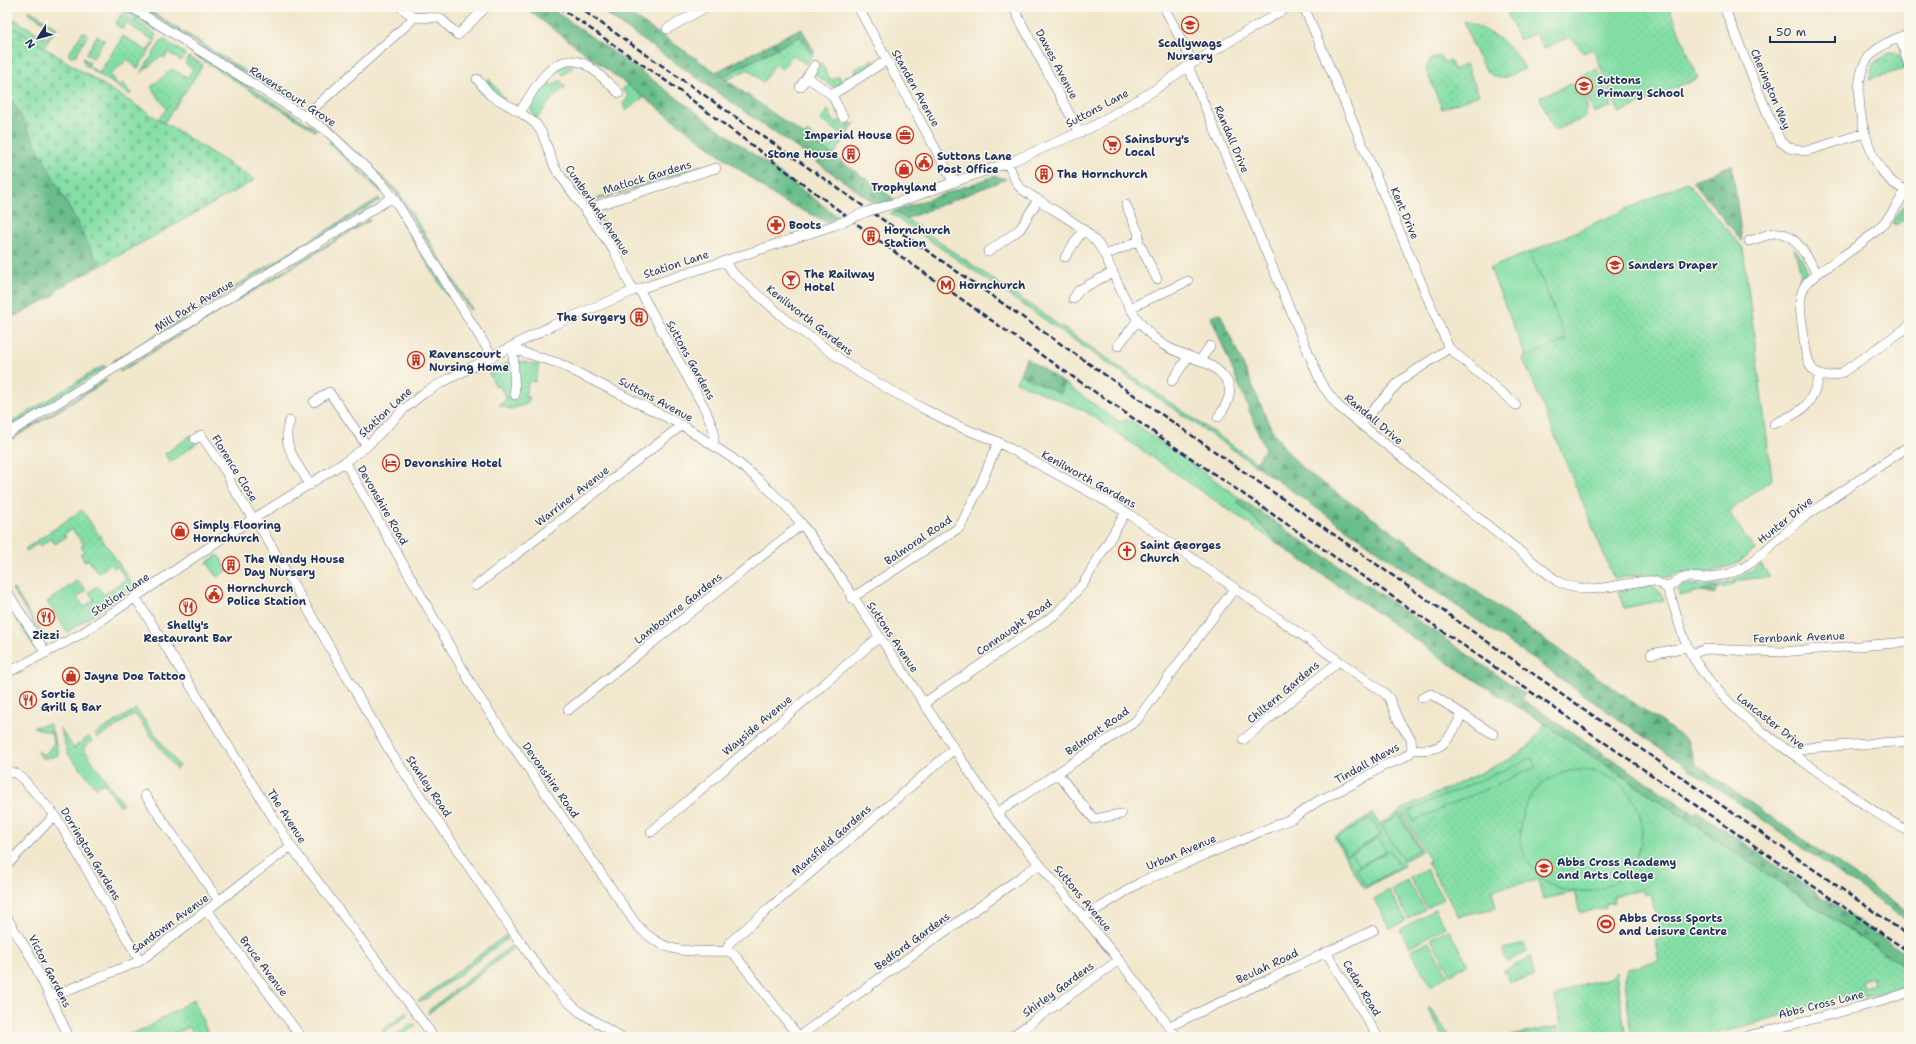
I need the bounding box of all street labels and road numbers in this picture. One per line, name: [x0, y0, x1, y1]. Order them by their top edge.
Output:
street label: Dawes Avenue: [1032, 27, 1081, 102]
street label: Standen Avenue: [888, 47, 943, 130]
street label: Chevington Way: [1747, 47, 1794, 132]
street label: Ravenscourt Grove: [246, 63, 339, 130]
street label: Suttons Lane: [1063, 86, 1131, 131]
street label: Randall Drive: [1211, 103, 1253, 175]
street label: Matlock Gardens: [601, 157, 693, 198]
street label: Cumberland Avenue: [562, 162, 633, 258]
street label: Kent Drive: [1387, 185, 1422, 241]
street label: Station Lane: [642, 247, 711, 282]
street label: Mill Park Avenue: [152, 276, 237, 335]
street label: Kenilworth Gardens: [763, 282, 856, 359]
street label: Suttons Gardens: [663, 318, 719, 403]
street label: Suttons Avenue: [616, 373, 696, 425]
street label: Station Lane: [356, 384, 415, 441]
street label: Randall Drive: [1341, 390, 1406, 448]
street label: Florence Close: [208, 432, 261, 505]
street label: Kenilworth Gardens: [1039, 447, 1139, 512]
street label: Devonshire Road: [354, 463, 411, 548]
street label: Warriner Avenue: [532, 463, 612, 530]
street label: Hunter Drive: [1754, 493, 1816, 547]
street label: Balmoral Road: [882, 512, 955, 569]
street label: Station Lane: [88, 569, 152, 620]
street label: Lambourne Gardens: [631, 569, 725, 648]
street label: Connaught Road: [973, 596, 1055, 659]
street label: Suttons Avenue: [863, 599, 922, 676]
street label: Fernbank Avenue: [1753, 628, 1845, 647]
street label: Chiltern Gardens: [1244, 658, 1323, 727]
street label: Lancaster Drive: [1733, 690, 1808, 753]
street label: Wayside Avenue: [719, 692, 795, 759]
street label: Belmont Road: [1062, 704, 1132, 759]
street label: Devonshire Road: [519, 739, 582, 821]
street label: Tindall Mews: [1332, 739, 1402, 787]
street label: Stanley Road: [402, 753, 455, 820]
street label: The Avenue: [263, 786, 310, 846]
street label: Mansfield Gardens: [788, 801, 874, 879]
street label: Dorrington Gardens: [57, 805, 124, 904]
street label: Urban Avenue: [1144, 831, 1218, 874]
street label: Suttons Avenue: [1050, 862, 1115, 935]
street label: Sandown Avenue: [129, 890, 212, 956]
street label: Bedford Gardens: [872, 909, 953, 974]
street label: Victor Gardens: [25, 932, 74, 1010]
street label: Bruce Avenue: [236, 933, 291, 999]
street label: Beulah Road: [1234, 945, 1301, 987]
street label: Cedar Road: [1339, 957, 1384, 1019]
street label: Shirley Gardens: [1020, 958, 1097, 1020]
street label: Abbs Cross Lane: [1777, 987, 1865, 1022]

